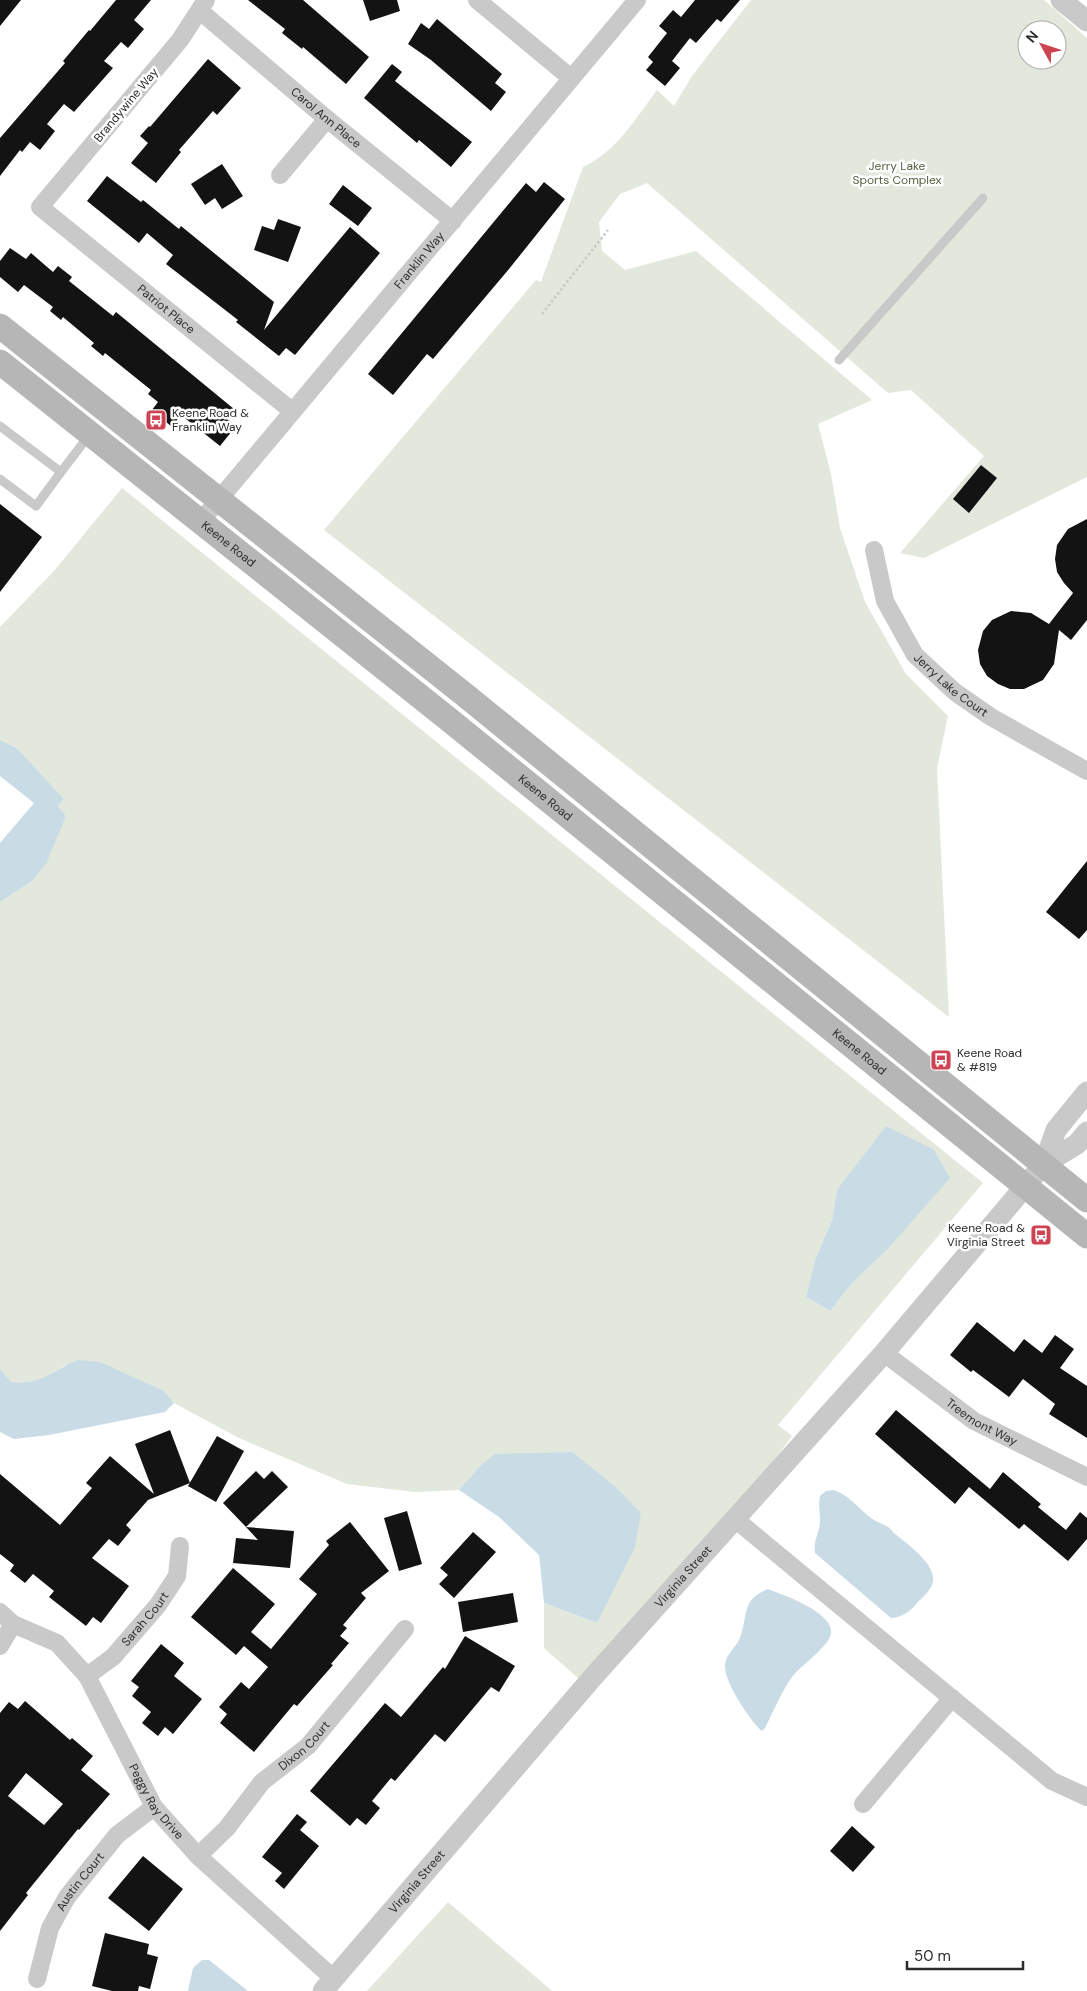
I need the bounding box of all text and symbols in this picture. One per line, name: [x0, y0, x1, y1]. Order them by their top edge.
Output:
north arrow: [1017, 20, 1067, 70]
text: N: [1022, 27, 1042, 46]
street label: Brandywine Way: [90, 64, 162, 145]
street label: Carol Ann Place: [287, 84, 365, 152]
park label: Jerry Lake Sports Complex: [852, 158, 942, 188]
street label: Franklin Way: [391, 228, 448, 292]
street label: Patriot Place: [134, 281, 199, 337]
place label: Keene Road & Franklin Way: [172, 405, 249, 435]
bus stop icon: Keene Road & Franklin Way: [144, 408, 168, 432]
street label: Keene Road: [198, 517, 259, 570]
street label: Jerry Lake Court: [910, 650, 991, 721]
street label: Keene Road: [515, 771, 576, 824]
street label: Keene Road: [829, 1025, 890, 1079]
place label: Keene Road & #819: [957, 1045, 1022, 1075]
bus stop icon: Keene Road & #819: [929, 1048, 953, 1072]
place label: Keene Road & Virginia Street: [947, 1220, 1025, 1250]
bus stop icon: Keene Road & Virginia Street: [1029, 1223, 1053, 1247]
street label: Treemont Way: [943, 1395, 1020, 1449]
street label: Virginia Street: [651, 1542, 715, 1611]
street label: Sarah Court: [118, 1588, 173, 1650]
street label: Dixon Court: [275, 1717, 334, 1774]
street label: Peggy Ray Drive: [125, 1761, 187, 1843]
street label: Virginia Street: [385, 1847, 449, 1917]
street label: Austin Court: [53, 1849, 108, 1914]
scale bar: [907, 1938, 1023, 1970]
text: 50 m: [914, 1946, 951, 1966]

